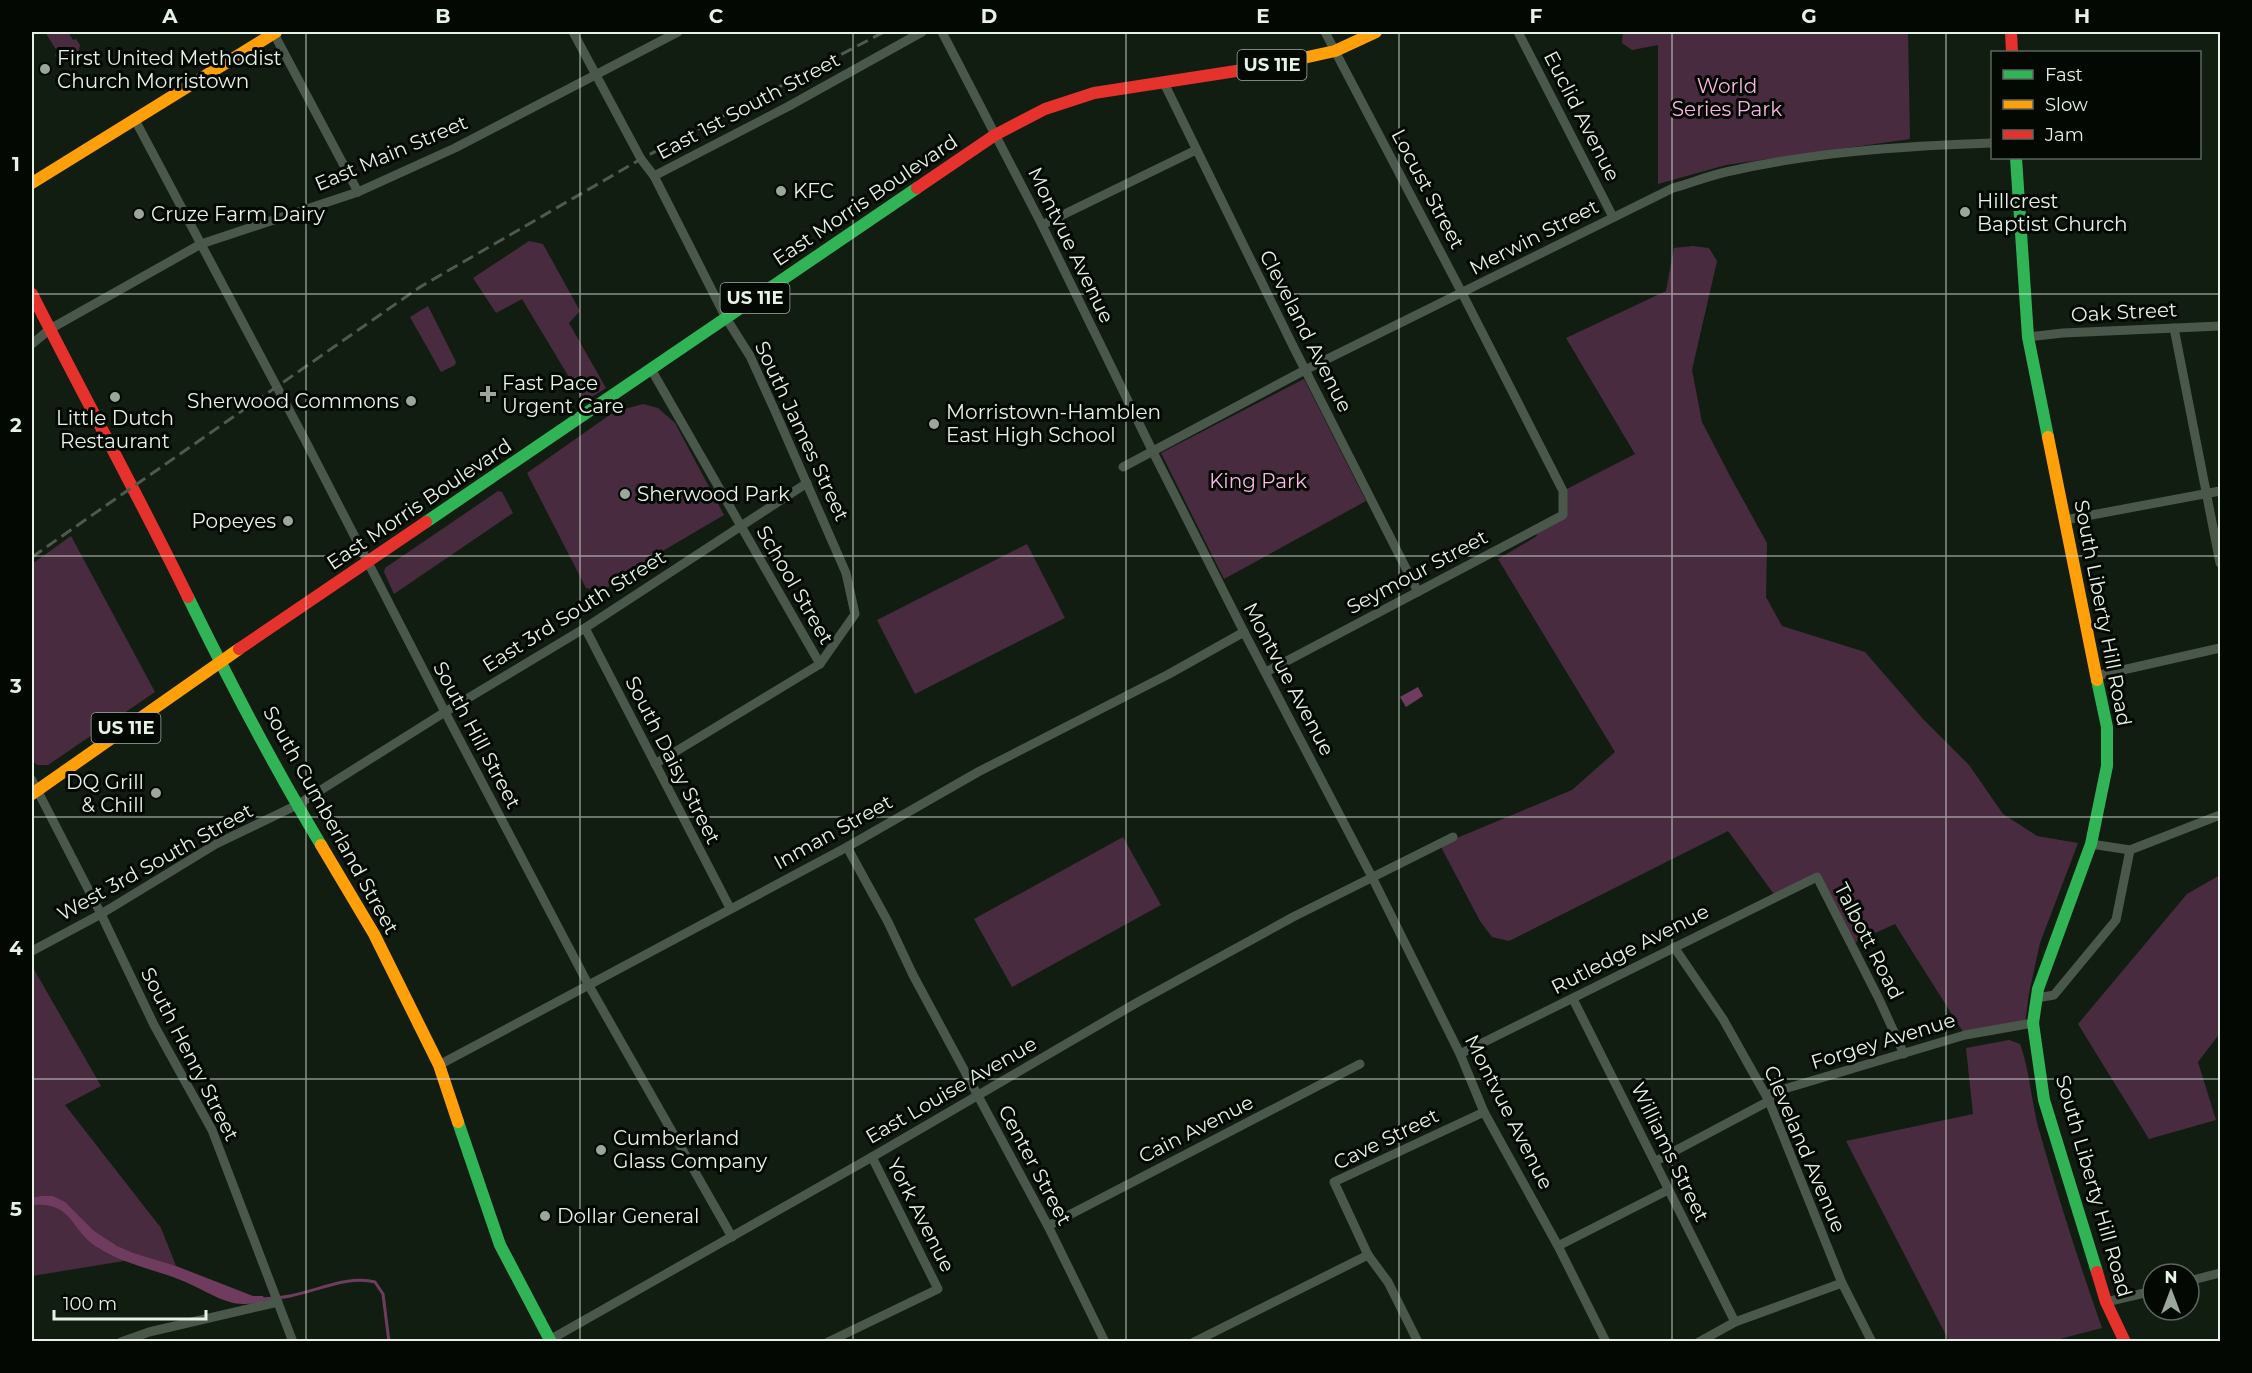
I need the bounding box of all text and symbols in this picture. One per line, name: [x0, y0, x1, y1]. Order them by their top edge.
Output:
text: A: [161, 4, 178, 28]
text: B: [435, 4, 451, 28]
text: C: [709, 4, 724, 28]
text: D: [981, 4, 997, 28]
text: E: [1256, 4, 1270, 28]
text: F: [1530, 4, 1543, 28]
text: G: [1801, 4, 1817, 28]
text: H: [2074, 4, 2090, 28]
place label: First United Methodist Church Morristown: [57, 46, 282, 93]
street label: East 1st South Street: [652, 47, 844, 165]
street label: Euclid Avenue: [1539, 47, 1625, 185]
road number: US 11E: [1238, 50, 1306, 80]
legend: [1991, 51, 2201, 159]
marker: First United Methodist Church Morristown: [38, 62, 52, 76]
text: Fast: [2045, 64, 2083, 86]
park label: World Series Park: [1672, 74, 1782, 121]
text: Slow: [2045, 94, 2088, 116]
street label: East Main Street: [311, 110, 471, 196]
text: Jam: [2044, 124, 2084, 146]
street label: Locust Street: [1386, 125, 1470, 253]
street label: East Morris Boulevard: [768, 129, 962, 271]
text: 1: [12, 152, 20, 176]
street label: Montvue Avenue: [1023, 163, 1119, 327]
place label: KFC: [793, 179, 834, 203]
marker: KFC: [774, 184, 788, 198]
place label: Hillcrest Baptist Church: [1977, 189, 2128, 236]
street label: Merwin Street: [1465, 194, 1603, 280]
place label: Cruze Farm Dairy: [151, 202, 325, 226]
marker: Hillcrest Baptist Church: [1958, 205, 1972, 219]
marker: Cruze Farm Dairy: [132, 207, 146, 221]
street label: Cleveland Avenue: [1255, 246, 1357, 416]
road number: US 11E: [720, 283, 789, 313]
street label: Oak Street: [2070, 297, 2178, 327]
street label: South James Street: [750, 337, 854, 525]
place label: Fast Pace Urgent Care: [502, 371, 624, 418]
marker: Fast Pace Urgent Care: [479, 385, 497, 403]
place label: Sherwood Commons: [187, 389, 399, 413]
marker: Little Dutch Restaurant: [108, 390, 122, 404]
marker: Sherwood Commons: [404, 394, 418, 408]
place label: Morristown-Hamblen East High School: [946, 400, 1161, 447]
place label: Little Dutch Restaurant: [56, 406, 174, 453]
text: 2: [10, 413, 22, 437]
marker: Morristown-Hamblen East High School: [927, 417, 941, 431]
street label: East Morris Boulevard: [322, 433, 516, 575]
park label: King Park: [1209, 469, 1307, 493]
place label: Sherwood Park: [637, 482, 790, 506]
marker: Sherwood Park: [618, 487, 632, 501]
street label: South Liberty Hill Road: [2069, 498, 2137, 728]
place label: Popeyes: [191, 509, 276, 533]
marker: Popeyes: [281, 514, 295, 528]
street label: School Street: [751, 521, 839, 649]
street label: Seymour Street: [1342, 525, 1492, 619]
street label: East 3rd South Street: [478, 545, 670, 677]
street label: Montvue Avenue: [1238, 598, 1340, 760]
street label: South Hill Street: [428, 657, 526, 813]
street label: South Daisy Street: [620, 672, 726, 848]
text: 3: [9, 674, 22, 698]
street label: South Cumberland Street: [258, 702, 404, 938]
road number: US 11E: [92, 713, 160, 743]
place label: DQ Grill & Chill: [66, 770, 144, 817]
marker: DQ Grill & Chill: [149, 786, 163, 800]
street label: Inman Street: [770, 790, 896, 874]
street label: West 3rd South Street: [53, 798, 257, 926]
street label: Talbott Road: [1829, 879, 1909, 1003]
street label: Rutledge Avenue: [1547, 899, 1713, 999]
text: 4: [9, 936, 23, 960]
street label: South Henry Street: [136, 963, 244, 1145]
street label: Forgey Avenue: [1808, 1008, 1958, 1074]
street label: East Louise Avenue: [861, 1031, 1041, 1149]
street label: Montvue Avenue: [1460, 1031, 1558, 1193]
street label: Cleveland Avenue: [1759, 1062, 1851, 1236]
street label: South Liberty Hill Road: [2051, 1072, 2137, 1300]
street label: Williams Street: [1626, 1078, 1714, 1226]
street label: Cain Avenue: [1135, 1090, 1257, 1168]
street label: Center Street: [993, 1101, 1077, 1229]
street label: Cave Street: [1330, 1103, 1442, 1175]
place label: Cumberland Glass Company: [613, 1126, 767, 1173]
marker: Cumberland Glass Company: [594, 1143, 608, 1157]
street label: York Avenue: [882, 1154, 960, 1276]
text: 5: [10, 1197, 22, 1221]
place label: Dollar General: [557, 1204, 699, 1228]
marker: Dollar General: [538, 1209, 552, 1223]
north arrow: [2141, 1262, 2201, 1322]
text: N: [2165, 1268, 2177, 1287]
scale bar: [54, 1283, 206, 1321]
text: 100 m: [63, 1293, 117, 1315]

